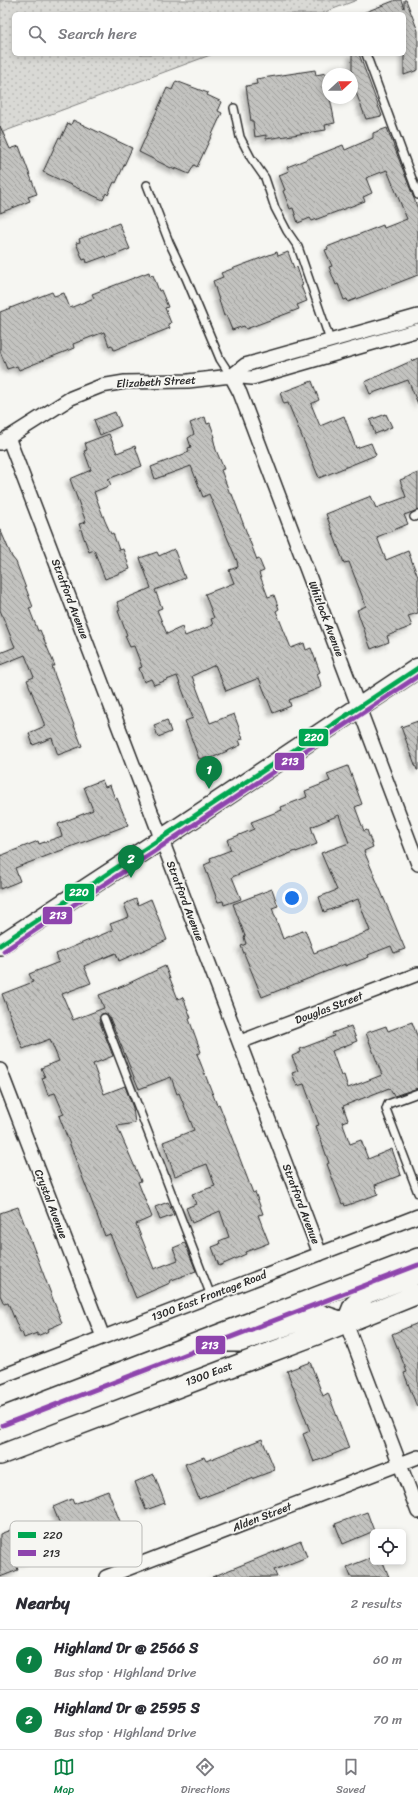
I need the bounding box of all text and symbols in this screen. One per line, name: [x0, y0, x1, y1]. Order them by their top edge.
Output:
search box: [12, 12, 406, 56]
text: Search here: [58, 21, 137, 47]
icon: search: [26, 23, 48, 45]
north arrow: [322, 68, 358, 104]
street label: Elizabeth Street: [116, 370, 196, 394]
street label: Stratford Avenue: [46, 556, 94, 642]
street label: Whitlock Avenue: [303, 578, 349, 660]
line badge: 220: [298, 728, 329, 747]
text: 220: [303, 728, 324, 747]
line badge: 213: [274, 752, 305, 771]
text: 213: [280, 752, 300, 771]
pin: 1: [196, 756, 222, 789]
pin: 2: [118, 845, 144, 878]
street label: Stratford Avenue: [161, 858, 209, 944]
line badge: 220: [64, 883, 95, 902]
text: 220: [68, 883, 89, 902]
your location: [282, 888, 302, 908]
line badge: 213: [42, 906, 73, 925]
text: 213: [48, 906, 68, 925]
street label: Douglas Street: [292, 986, 366, 1030]
street label: Stratford Avenue: [277, 1161, 325, 1247]
street label: Crystal Avenue: [29, 1166, 73, 1242]
street label: 1300 East Frontage Road: [149, 1265, 270, 1327]
line badge: 213: [195, 1335, 226, 1355]
text: 213: [200, 1336, 220, 1355]
street label: 1300 East: [183, 1356, 235, 1392]
street label: Alden Street: [229, 1497, 295, 1537]
legend: [10, 1521, 142, 1567]
text: 220: [43, 1526, 63, 1545]
map controls: [370, 1529, 406, 1565]
button: locate: [370, 1529, 406, 1565]
text: 213: [43, 1544, 60, 1563]
text: Nearby: [16, 1588, 70, 1618]
text: 2 results: [351, 1592, 402, 1615]
text: Highland Dr @ 2566 S: [54, 1635, 199, 1661]
text: 1: [26, 1648, 32, 1671]
text: 60 m: [373, 1648, 402, 1671]
text: Bus stop · Highland Drive: [54, 1661, 197, 1684]
text: Highland Dr @ 2595 S: [54, 1695, 200, 1721]
text: 2: [25, 1708, 33, 1731]
text: 70 m: [373, 1708, 402, 1731]
text: Bus stop · Highland Drive: [54, 1721, 197, 1744]
tab: Map: [53, 1756, 75, 1799]
tab: Directions: [181, 1756, 230, 1799]
tab: Saved: [336, 1756, 365, 1799]

